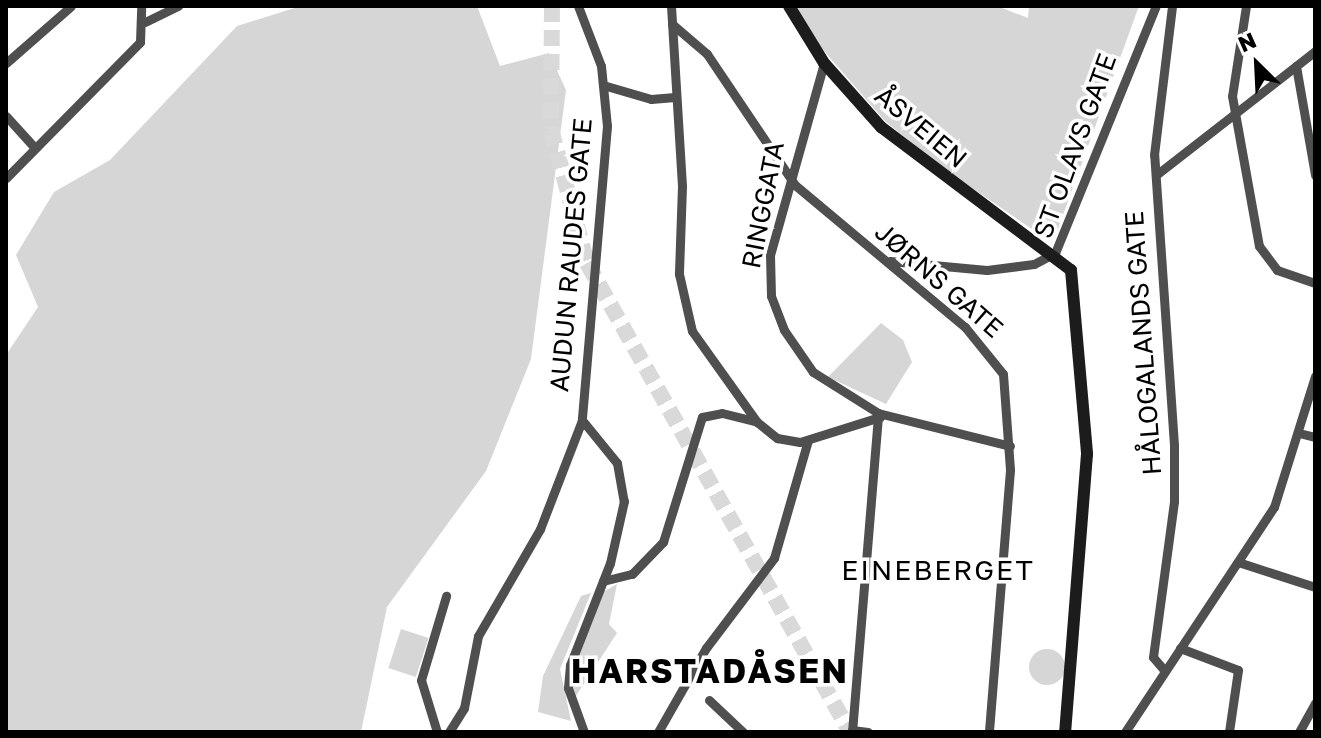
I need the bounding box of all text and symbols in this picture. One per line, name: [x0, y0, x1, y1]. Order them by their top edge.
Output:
north arrow: [1217, 24, 1297, 104]
text: N: [1234, 26, 1260, 57]
street label: ST OLAVS GATE: [1027, 49, 1123, 243]
street label: ÅSVEIEN: [869, 80, 973, 174]
street label: AUDUN RAUDES GATE: [543, 117, 599, 393]
street label: RINGGATA: [735, 139, 791, 271]
street label: HÅLOGALANDS GATE: [1118, 210, 1168, 476]
street label: JØRNS GATE: [869, 216, 1009, 344]
district label: EINEBERGET: [841, 553, 1035, 587]
district label: HARSTADÅSEN: [571, 651, 849, 691]

